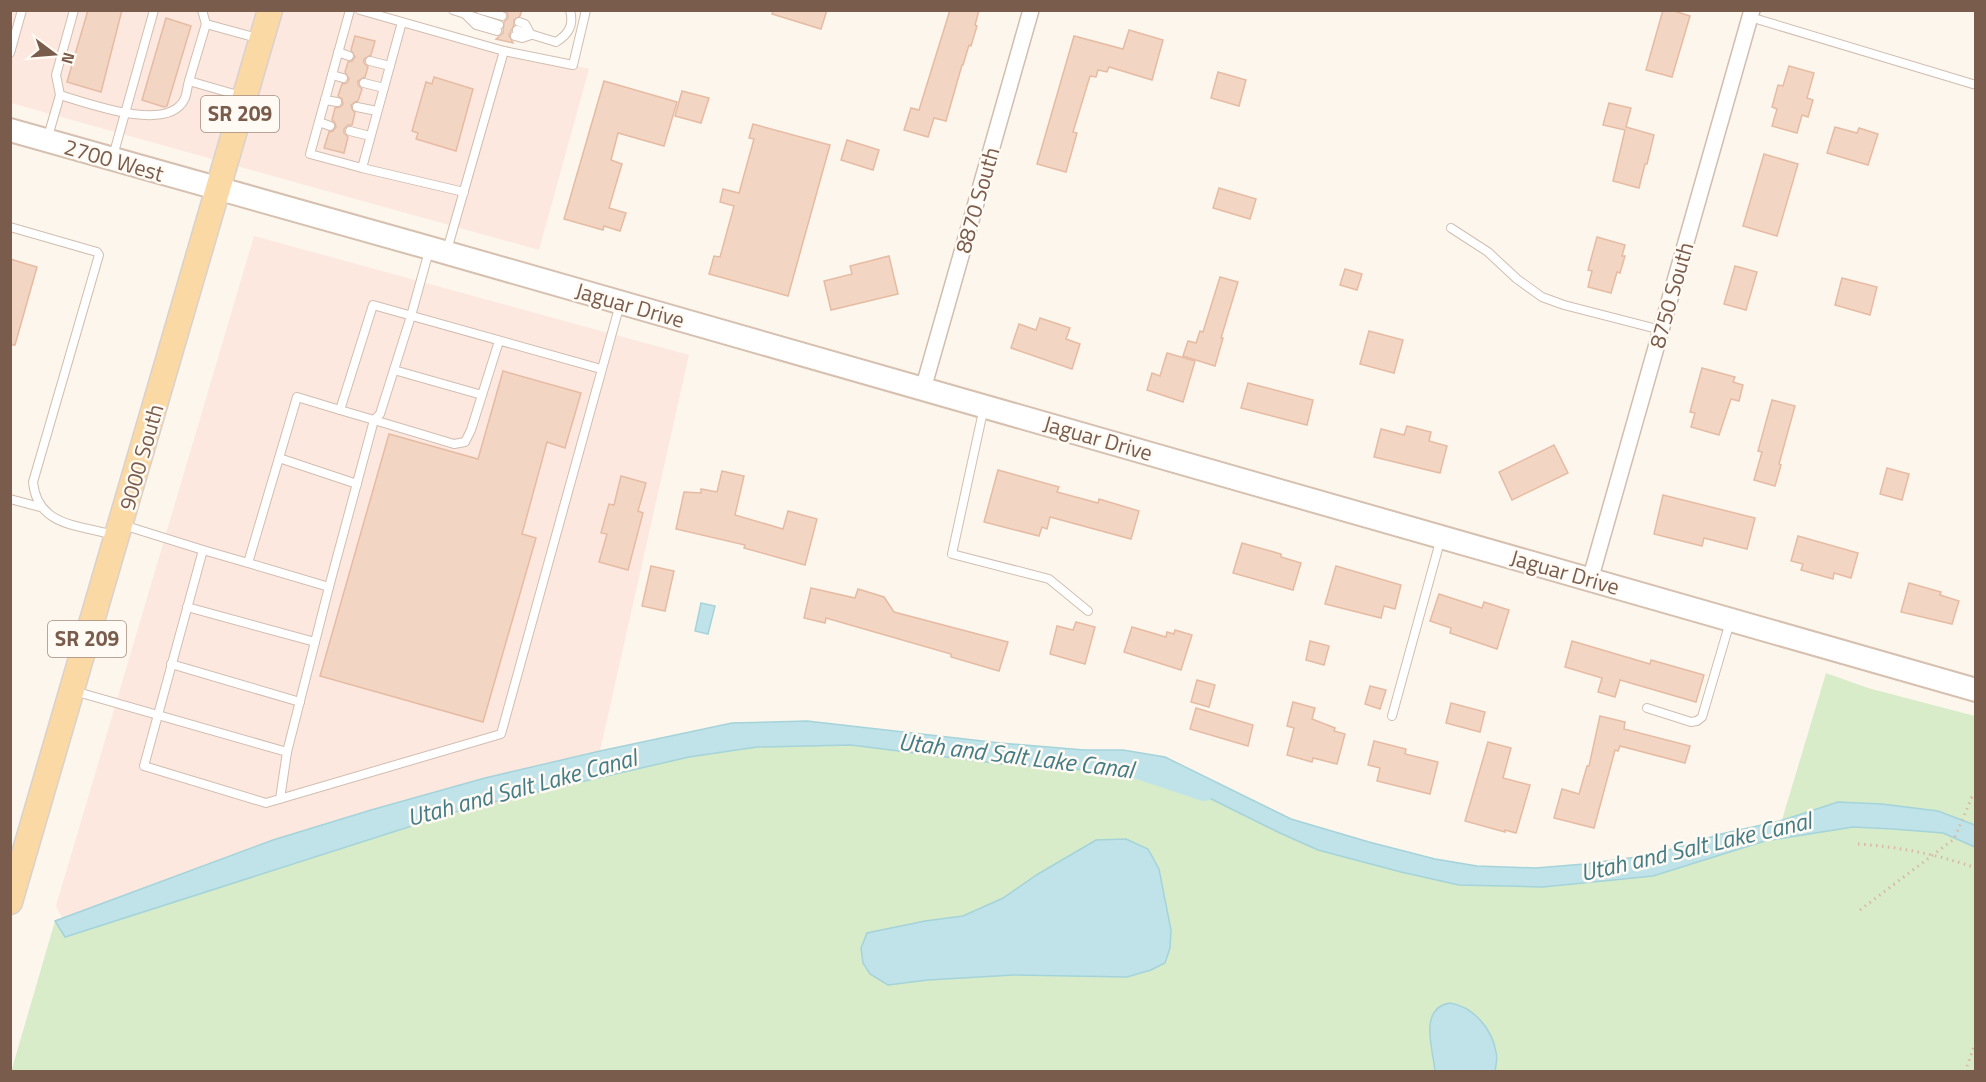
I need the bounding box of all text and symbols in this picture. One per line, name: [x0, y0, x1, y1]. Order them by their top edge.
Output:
north arrow: [24, 24, 84, 84]
text: N: [55, 49, 81, 67]
road number: SR 209: [201, 96, 279, 132]
street label: 2700 West: [60, 130, 168, 191]
street label: 8870 South: [946, 143, 1008, 257]
street label: 8750 South: [1640, 238, 1702, 352]
street label: Jaguar Drive: [571, 273, 689, 337]
street label: 9000 South: [110, 400, 172, 514]
street label: Jaguar Drive: [1039, 406, 1157, 470]
street label: Jaguar Drive: [1506, 540, 1624, 604]
road number: SR 209: [48, 621, 126, 657]
water label: Utah and Salt Lake Canal: [897, 723, 1138, 788]
water label: Utah and Salt Lake Canal: [403, 738, 643, 835]
water label: Utah and Salt Lake Canal: [1577, 801, 1818, 890]

